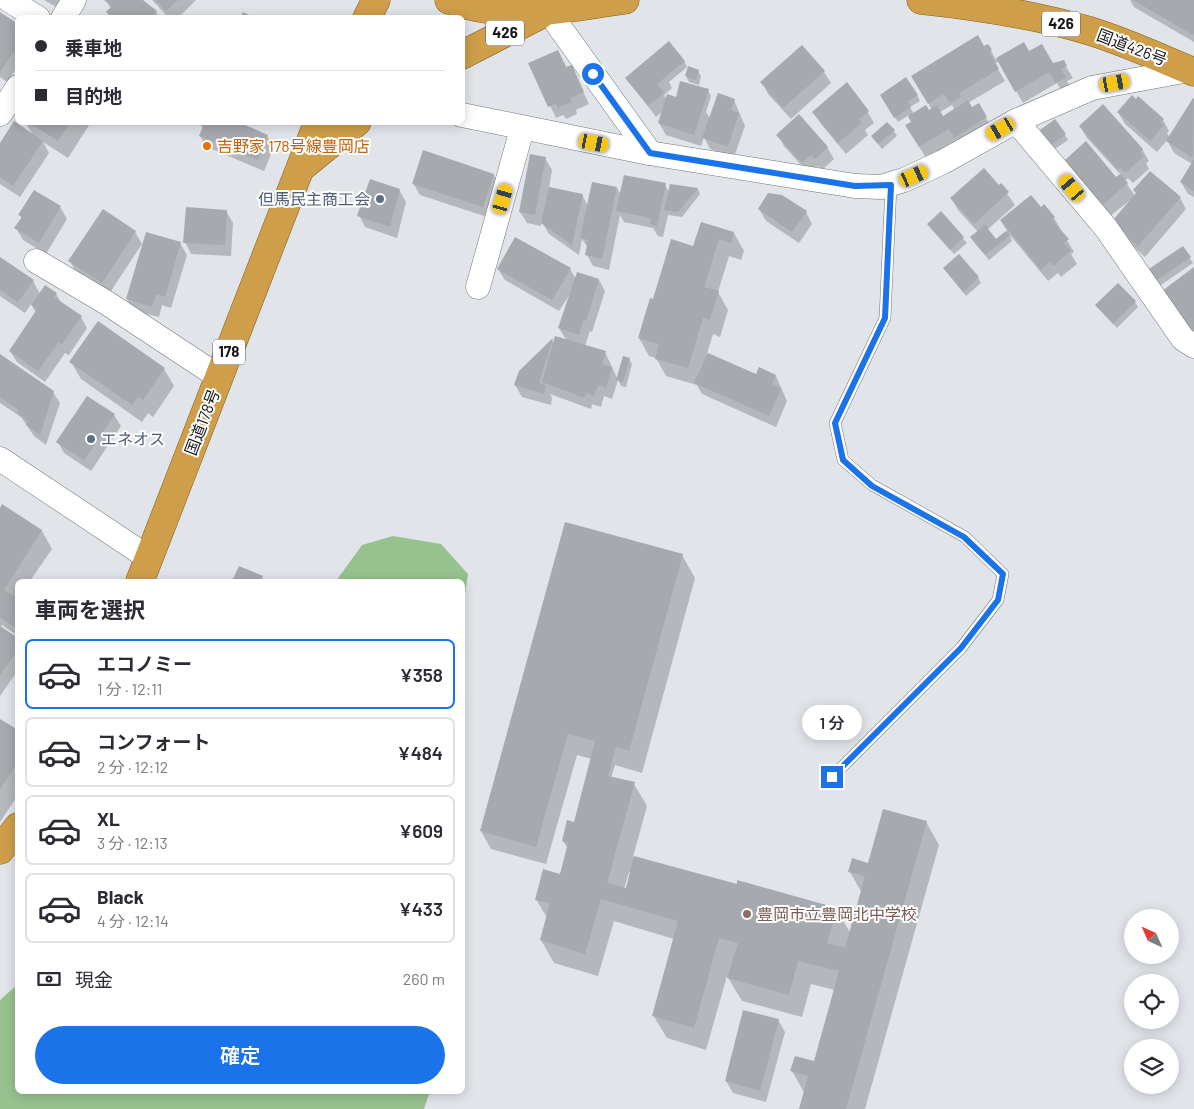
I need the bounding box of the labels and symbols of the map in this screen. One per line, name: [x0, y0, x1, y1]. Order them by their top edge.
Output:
road number: 426: [1042, 12, 1080, 36]
road number: 426: [486, 20, 524, 46]
street label: 国道426号: [1094, 24, 1170, 69]
route start: [582, 63, 604, 85]
car: [1098, 73, 1131, 93]
car: [984, 115, 1017, 143]
car: [577, 133, 610, 153]
place label: 吉野家 178号線豊岡店: [217, 136, 370, 155]
marker: 吉野家 178号線豊岡店: [201, 140, 213, 152]
car: [897, 163, 930, 189]
car: [1056, 172, 1087, 204]
car: [491, 183, 514, 215]
place label: 但馬民主商工会: [258, 189, 370, 208]
marker: 但馬民主商工会: [374, 193, 386, 205]
road number: 178: [213, 340, 245, 364]
street label: 国道178号: [180, 386, 223, 458]
place label: エネオス: [101, 429, 165, 448]
marker: エネオス: [85, 433, 97, 445]
callout: 1 分: [802, 704, 862, 740]
route end: [821, 766, 843, 788]
place label: 豊岡市立豊岡北中学校: [757, 904, 917, 923]
marker: 豊岡市立豊岡北中学校: [741, 908, 753, 920]
north arrow: [1124, 909, 1179, 964]

